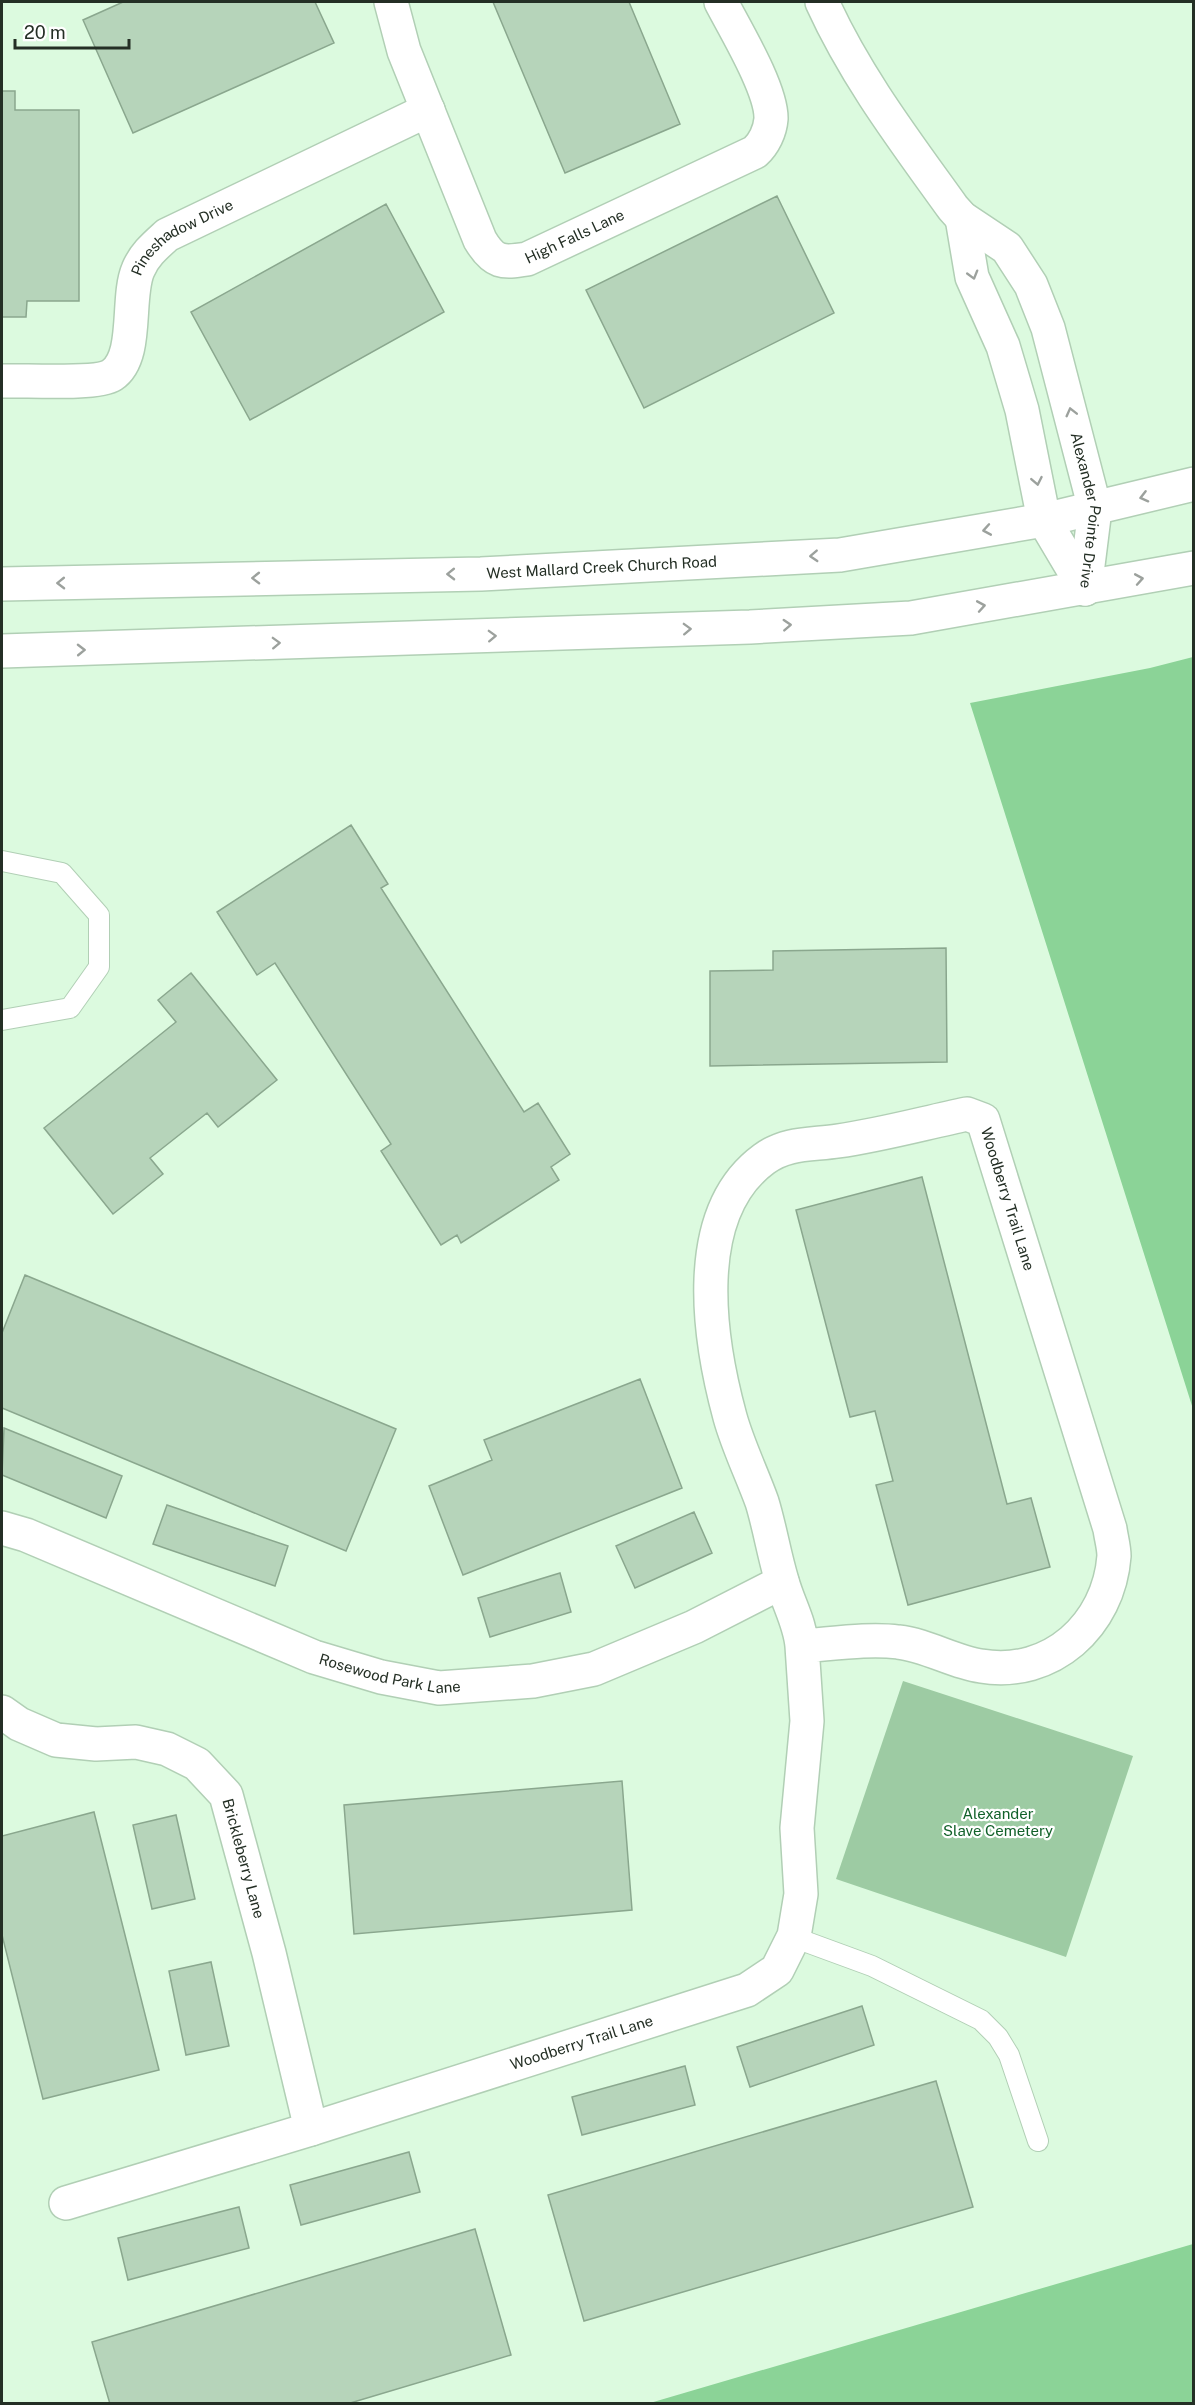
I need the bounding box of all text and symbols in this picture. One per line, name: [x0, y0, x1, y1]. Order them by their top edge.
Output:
scale bar: [15, 12, 129, 50]
text: 20 m: [24, 22, 66, 43]
street label: Pineshadow Drive: [128, 196, 236, 278]
street label: High Falls Lane: [522, 206, 627, 267]
one-way arrow: [965, 270, 978, 280]
one-way arrow: [1065, 407, 1078, 417]
street label: Alexander Pointe Drive: [1067, 431, 1104, 589]
one-way arrow: [1030, 475, 1043, 485]
one-way arrow: [1140, 489, 1150, 502]
one-way arrow: [982, 523, 992, 536]
one-way arrow: [809, 550, 818, 563]
street label: West Mallard Creek Church Road: [486, 553, 717, 582]
one-way arrow: [447, 568, 456, 581]
one-way arrow: [252, 572, 261, 585]
one-way arrow: [1134, 573, 1144, 586]
one-way arrow: [57, 576, 66, 589]
one-way arrow: [976, 601, 986, 613]
one-way arrow: [783, 619, 792, 632]
one-way arrow: [682, 623, 691, 635]
one-way arrow: [487, 630, 496, 642]
one-way arrow: [271, 637, 280, 650]
one-way arrow: [76, 643, 85, 656]
street label: Woodberry Trail Lane: [978, 1125, 1038, 1273]
street label: Rosewood Park Lane: [317, 1650, 461, 1696]
street label: Brickleberry Lane: [219, 1796, 268, 1920]
park label: Alexander Slave Cemetery: [943, 1805, 1053, 1839]
street label: Woodberry Trail Lane: [508, 2012, 655, 2073]

